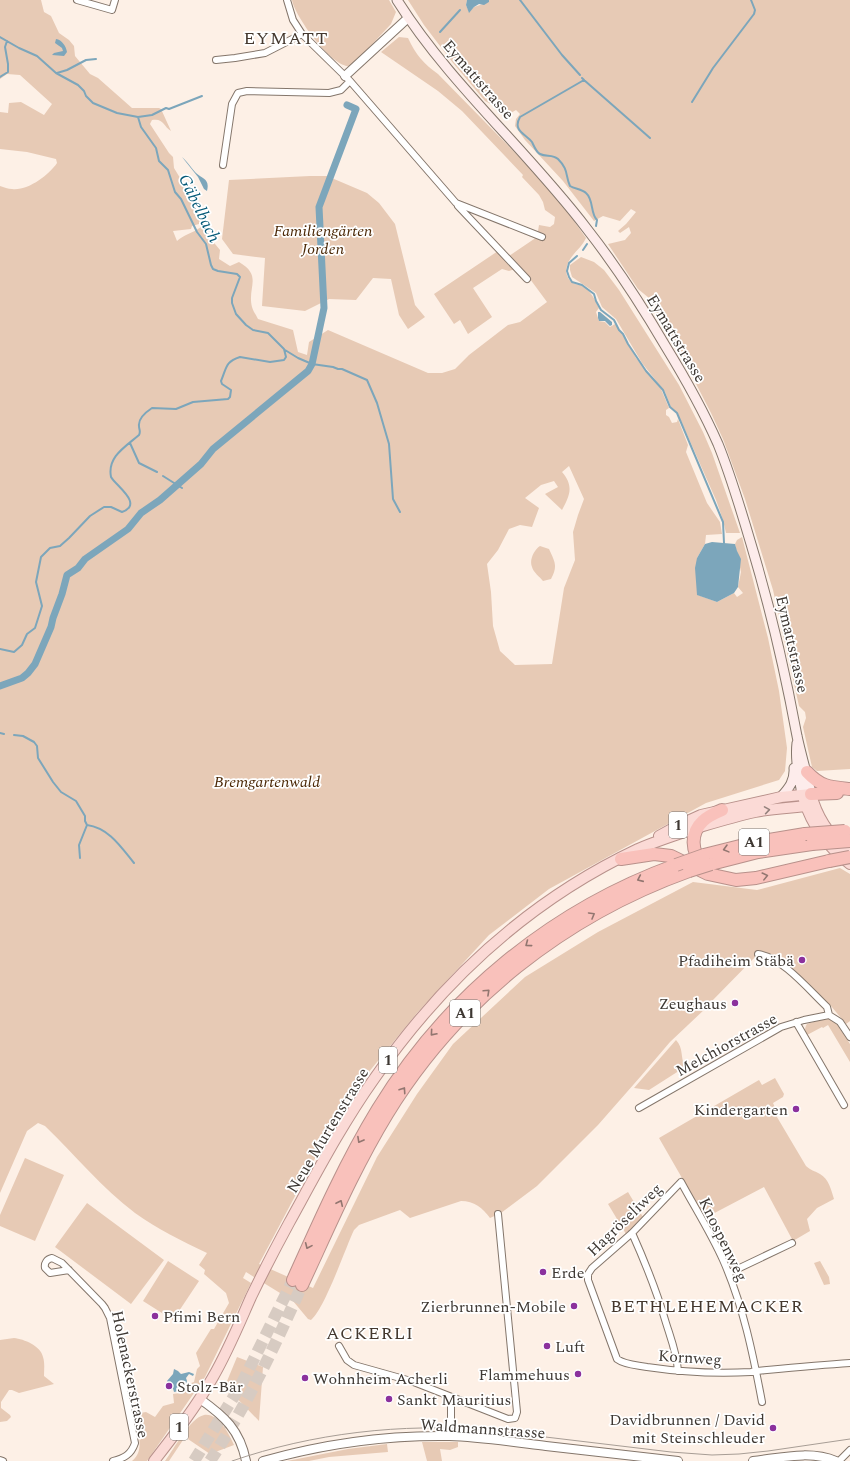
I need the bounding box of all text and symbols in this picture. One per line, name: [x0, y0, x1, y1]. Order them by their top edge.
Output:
district label: EYMATT: [243, 25, 329, 52]
street label: Eymattstrasse: [437, 34, 520, 125]
water label: Gäbelbach: [171, 170, 227, 247]
park label: Familiengärten Jorden: [273, 219, 373, 261]
street label: Eymattstrasse: [640, 290, 712, 387]
street label: Eymattstrasse: [769, 593, 815, 695]
park label: Bremgartenwald: [214, 770, 320, 794]
one-way arrow: [764, 806, 770, 815]
road number: 1: [669, 812, 687, 838]
road number: A1: [739, 829, 769, 855]
one-way arrow: [723, 844, 730, 853]
one-way arrow: [761, 872, 768, 881]
one-way arrow: [637, 874, 644, 882]
one-way arrow: [588, 912, 595, 920]
one-way arrow: [525, 940, 532, 947]
place label: Pfadiheim Stäbä: [678, 949, 794, 973]
marker: Pfadiheim Stäbä: [797, 955, 807, 965]
one-way arrow: [483, 989, 490, 996]
place label: Zeughaus: [659, 992, 727, 1016]
marker: Zeughaus: [730, 998, 740, 1008]
road number: A1: [450, 1000, 480, 1026]
street label: Melchiorstrasse: [671, 1007, 782, 1083]
one-way arrow: [431, 1028, 438, 1036]
road number: 1: [379, 1047, 397, 1073]
street label: Neue Murtenstrasse: [281, 1063, 375, 1198]
one-way arrow: [398, 1087, 406, 1094]
place label: Kindergarten: [694, 1098, 788, 1122]
marker: Kindergarten: [791, 1104, 801, 1114]
one-way arrow: [357, 1136, 365, 1143]
street label: Hagröseliweg: [581, 1177, 668, 1262]
street label: Knospenweg: [692, 1193, 754, 1286]
one-way arrow: [335, 1200, 343, 1208]
one-way arrow: [305, 1241, 313, 1249]
place label: Erde: [551, 1261, 584, 1285]
marker: Erde: [538, 1267, 548, 1277]
district label: BETHLEHEMACKER: [610, 1293, 804, 1320]
place label: Zierbrunnen-Mobile: [420, 1295, 566, 1319]
marker: Zierbrunnen-Mobile: [569, 1301, 579, 1311]
place label: Pfimi Bern: [163, 1305, 240, 1329]
street label: Holenackerstrasse: [105, 1308, 155, 1440]
marker: Pfimi Bern: [150, 1311, 160, 1321]
district label: ACKERLI: [326, 1320, 414, 1347]
place label: Luft: [555, 1335, 585, 1359]
marker: Luft: [542, 1341, 552, 1351]
street label: Kornweg: [657, 1344, 723, 1372]
place label: Flammehuus: [479, 1363, 570, 1387]
place label: Wohnheim Acherli: [313, 1367, 448, 1391]
marker: Flammehuus: [573, 1369, 583, 1379]
marker: Wohnheim Acherli: [300, 1373, 310, 1383]
place label: Stolz-Bär: [177, 1375, 243, 1399]
marker: Stolz-Bär: [164, 1381, 174, 1391]
place label: Sankt Mauritius: [397, 1388, 511, 1412]
marker: Sankt Mauritius: [384, 1394, 394, 1404]
place label: Davidbrunnen / David mit Steinschleuder: [609, 1408, 765, 1450]
street label: Waldmannstrasse: [420, 1413, 546, 1445]
road number: 1: [170, 1414, 188, 1440]
marker: Davidbrunnen / David mit Steinschleuder: [768, 1423, 778, 1433]

